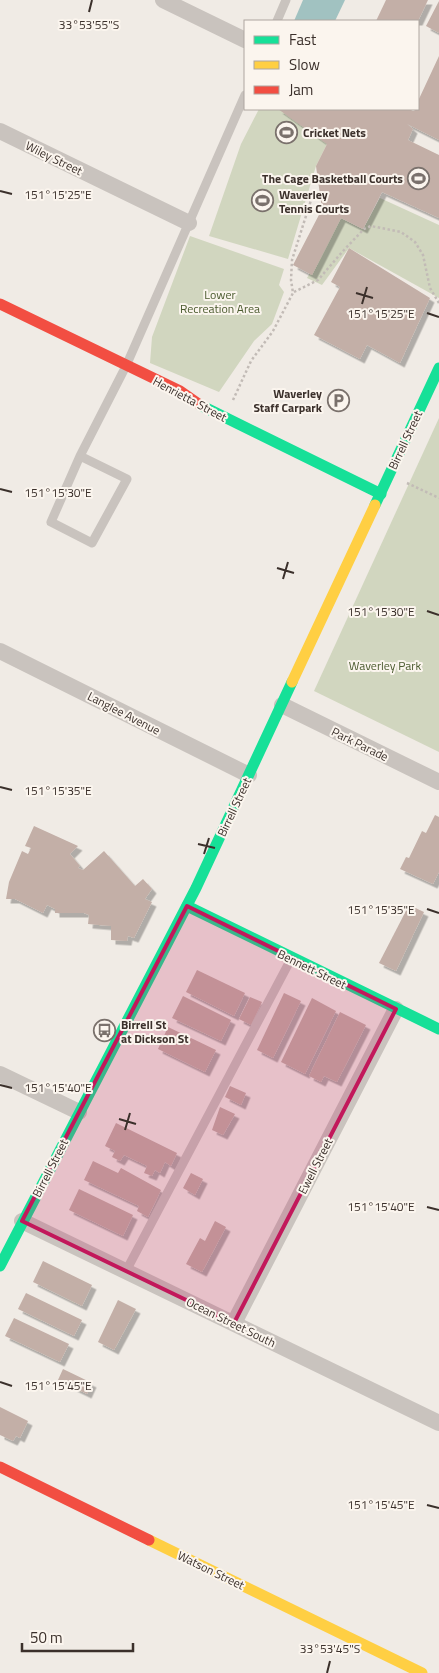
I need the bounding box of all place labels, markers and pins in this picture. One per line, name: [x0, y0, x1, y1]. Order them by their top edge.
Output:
sports icon: Cricket Nets: [275, 120, 299, 144]
place label: Cricket Nets: [303, 123, 366, 142]
sports icon: The Cage Basketball Courts: [407, 166, 431, 190]
place label: The Cage Basketball Courts: [262, 169, 403, 188]
place label: Waverley Tennis Courts: [279, 185, 350, 218]
sports icon: Waverley Tennis Courts: [251, 189, 275, 213]
place label: Waverley Staff Carpark: [253, 384, 323, 417]
parking icon: Waverley Staff Carpark: [326, 388, 350, 412]
place label: Birrell St at Dickson St: [121, 1015, 189, 1048]
bus stop icon: Birrell St at Dickson St: [93, 1019, 117, 1043]

